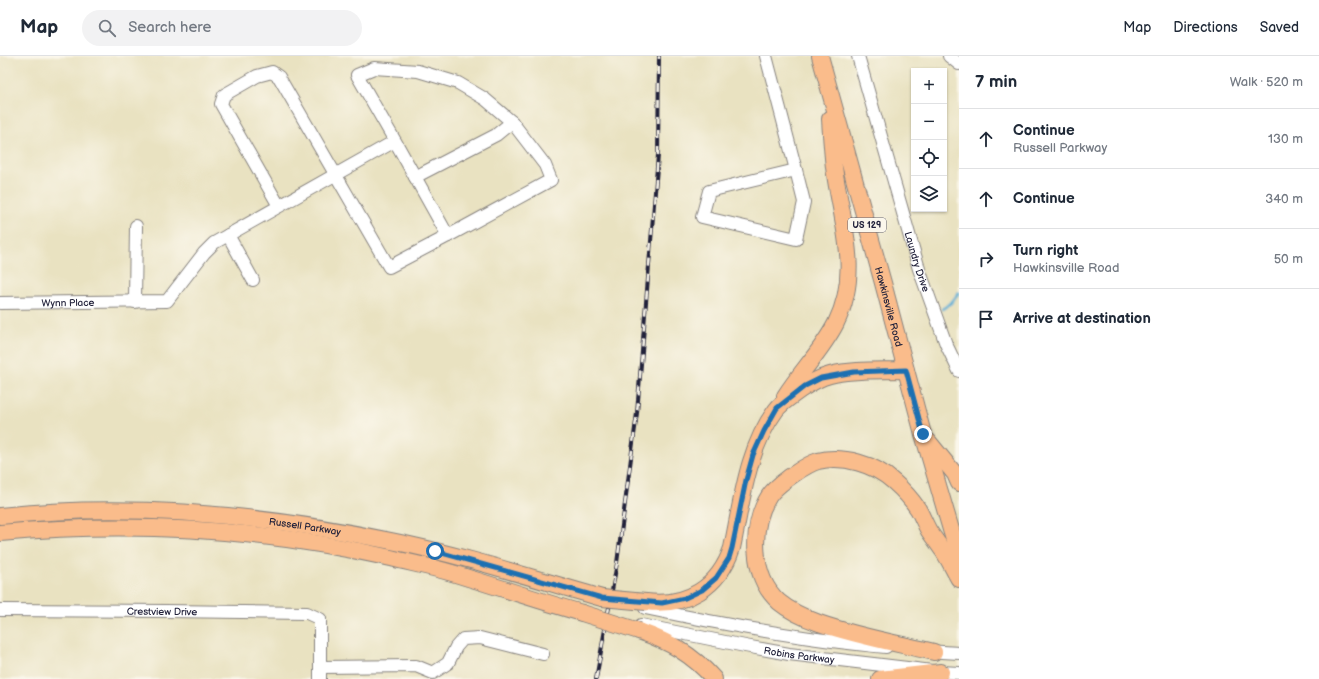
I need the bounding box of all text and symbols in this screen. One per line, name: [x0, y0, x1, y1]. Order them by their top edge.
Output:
search box: [82, 10, 362, 46]
text: Map: [20, 16, 58, 39]
icon: search: [96, 17, 118, 39]
text: Search here: [128, 18, 211, 37]
text: Map: [1123, 19, 1151, 36]
text: Directions: [1173, 19, 1238, 36]
text: Saved: [1260, 19, 1299, 36]
map controls: [911, 68, 947, 212]
button: +: [911, 68, 947, 104]
text: 7 min: [975, 72, 1017, 92]
text: Walk · 520 m: [1230, 74, 1303, 90]
button: −: [911, 104, 947, 140]
text: Continue: [1013, 121, 1075, 140]
icon: ahead: [975, 128, 997, 150]
text: 130 m: [1268, 131, 1303, 147]
button: locate: [911, 140, 947, 176]
text: Russell Parkway: [1013, 140, 1107, 156]
button: layers: [911, 176, 947, 212]
icon: ahead: [975, 188, 997, 210]
text: Continue: [1013, 189, 1075, 208]
text: 340 m: [1265, 191, 1303, 207]
road number: US 129: [848, 218, 886, 232]
street label: Laundry Drive: [902, 230, 932, 294]
text: Turn right: [1013, 241, 1078, 260]
icon: right: [975, 248, 997, 270]
text: 50 m: [1274, 251, 1303, 267]
text: Hawkinsville Road: [1013, 260, 1119, 276]
street label: Hawkinsville Road: [872, 266, 905, 348]
street label: Wynn Place: [41, 297, 95, 310]
icon: arrive: [975, 308, 997, 330]
text: Arrive at destination: [1013, 309, 1151, 328]
route end: [914, 425, 932, 443]
street label: Russell Parkway: [268, 516, 342, 538]
route start: [426, 542, 444, 560]
street label: Crestview Drive: [127, 606, 197, 618]
street label: Robins Parkway: [763, 645, 835, 666]

